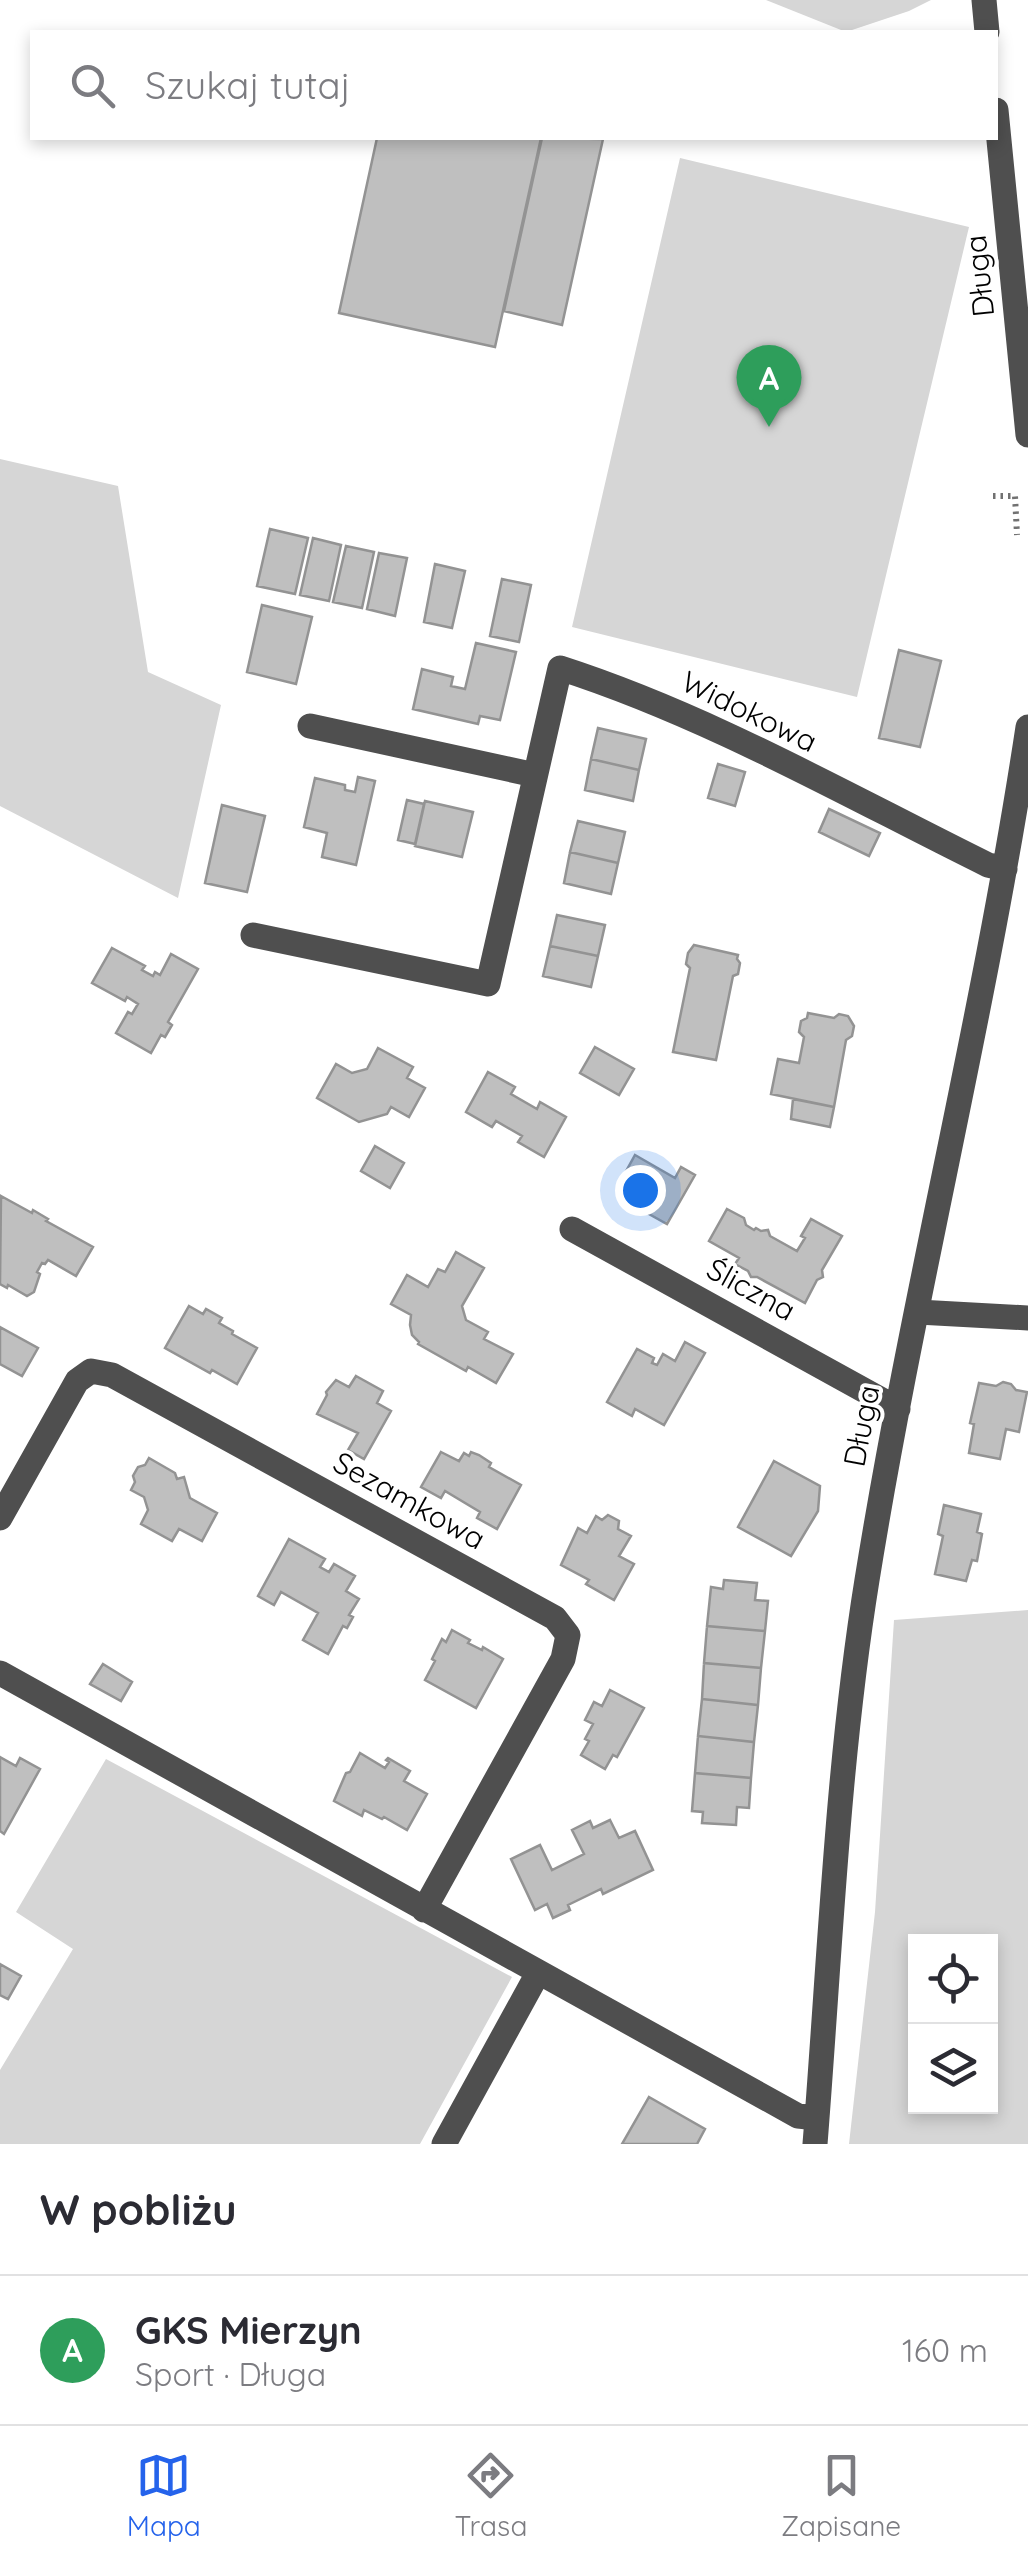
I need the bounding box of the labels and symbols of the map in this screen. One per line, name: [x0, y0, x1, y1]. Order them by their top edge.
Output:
street label: Długa: [956, 233, 1002, 319]
pin: A: [736, 344, 802, 427]
street label: Widokowa: [675, 662, 823, 760]
your location: [615, 1165, 666, 1216]
street label: Śliczna: [700, 1249, 803, 1329]
street label: Długa: [835, 1382, 887, 1470]
street label: Sezamkowa: [327, 1443, 492, 1557]

